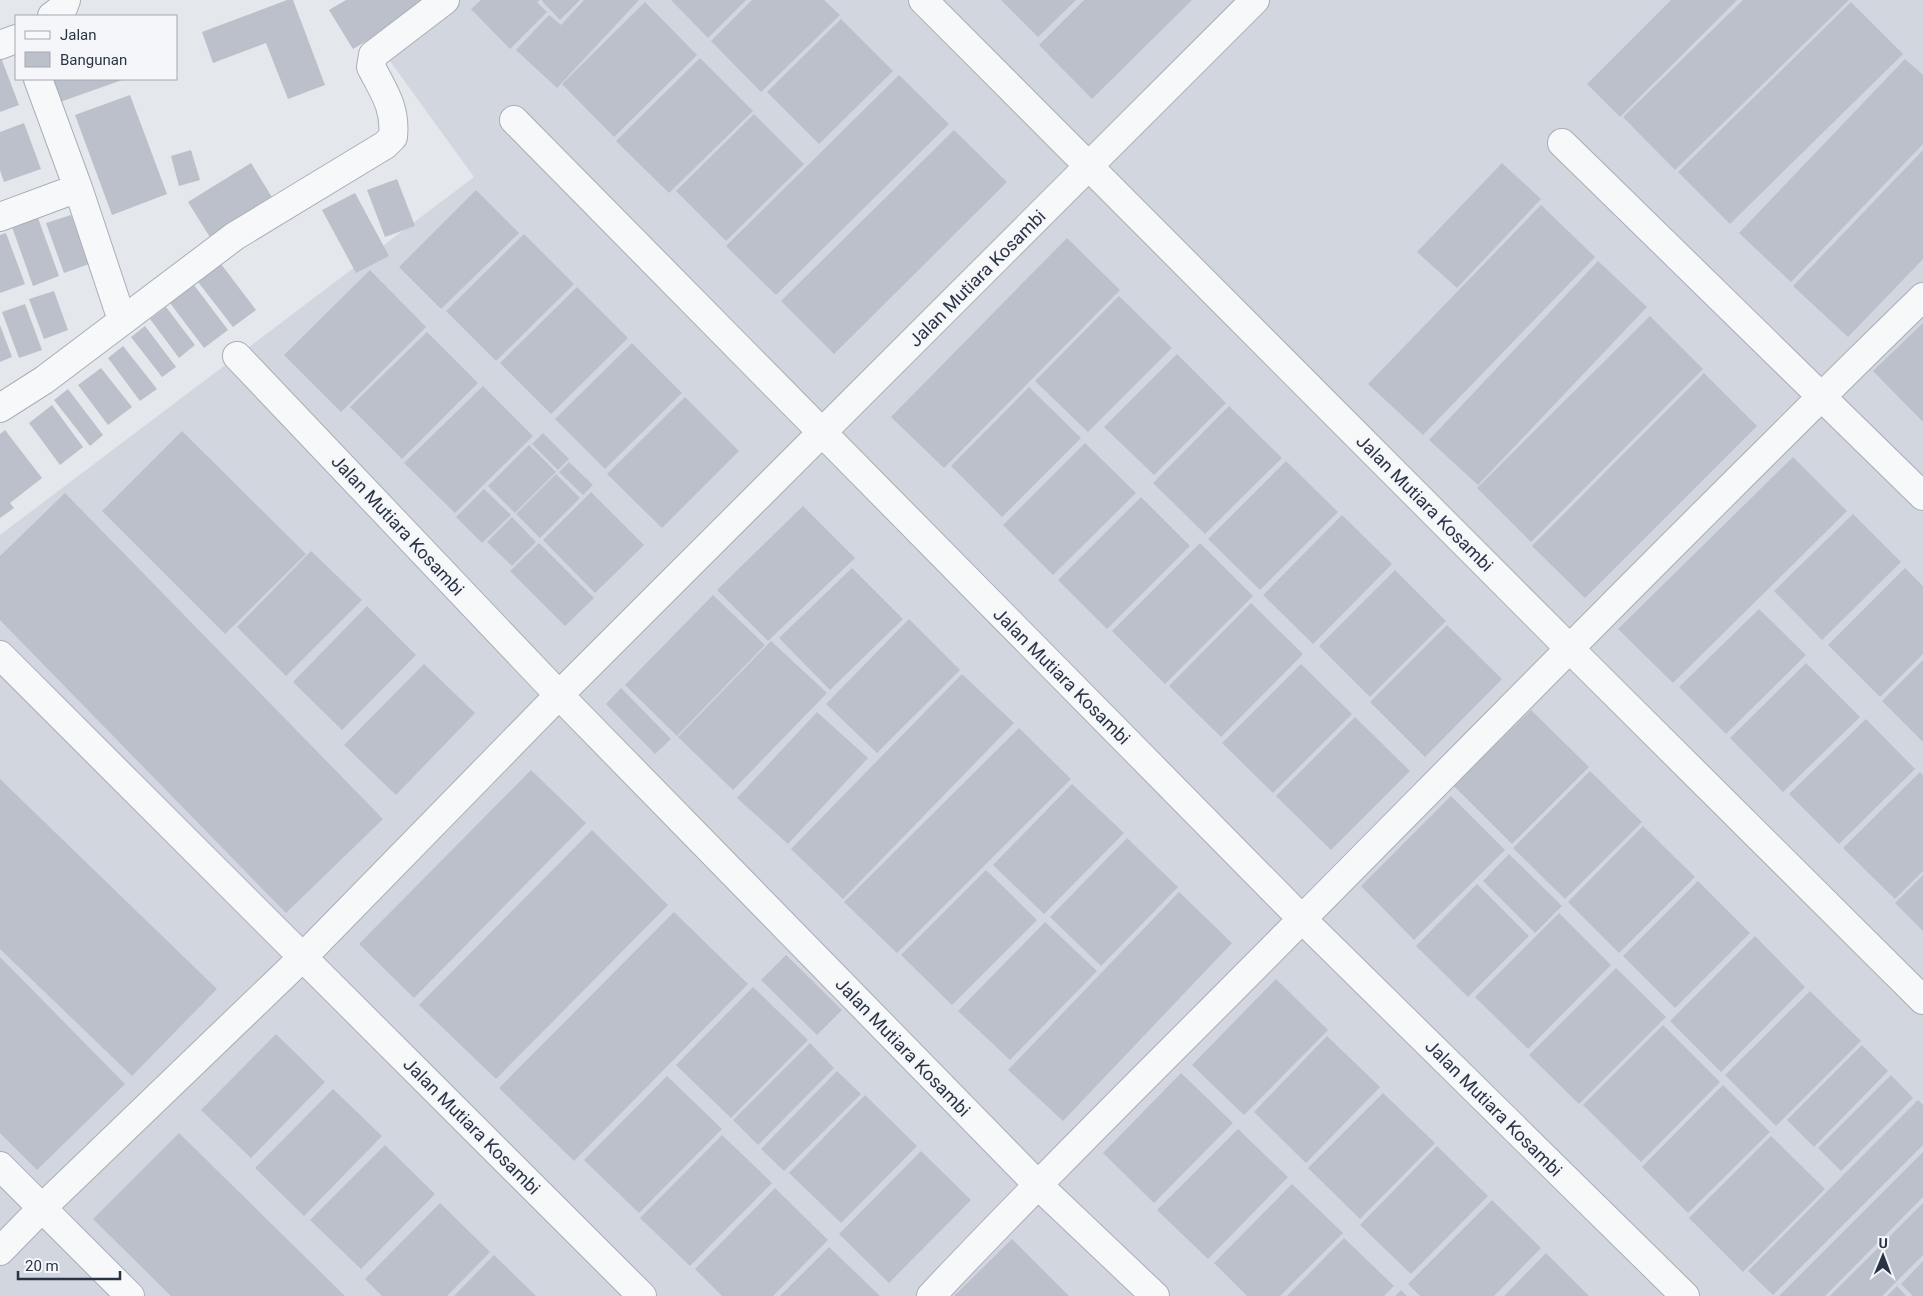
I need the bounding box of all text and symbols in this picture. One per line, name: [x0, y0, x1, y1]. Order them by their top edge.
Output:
legend: [15, 15, 178, 80]
text: Jalan: [60, 26, 97, 44]
text: Bangunan: [60, 51, 127, 69]
street label: Jalan Mutiara Kosambi: [904, 205, 1050, 351]
street label: Jalan Mutiara Kosambi: [1352, 430, 1498, 576]
street label: Jalan Mutiara Kosambi: [327, 450, 469, 600]
street label: Jalan Mutiara Kosambi: [989, 603, 1135, 749]
street label: Jalan Mutiara Kosambi: [831, 973, 975, 1121]
street label: Jalan Mutiara Kosambi: [1421, 1035, 1567, 1181]
street label: Jalan Mutiara Kosambi: [399, 1053, 545, 1199]
north arrow: [1858, 1231, 1908, 1281]
text: U: [1878, 1235, 1888, 1251]
scale bar: [18, 1248, 120, 1280]
text: 20 m: [25, 1257, 59, 1275]

